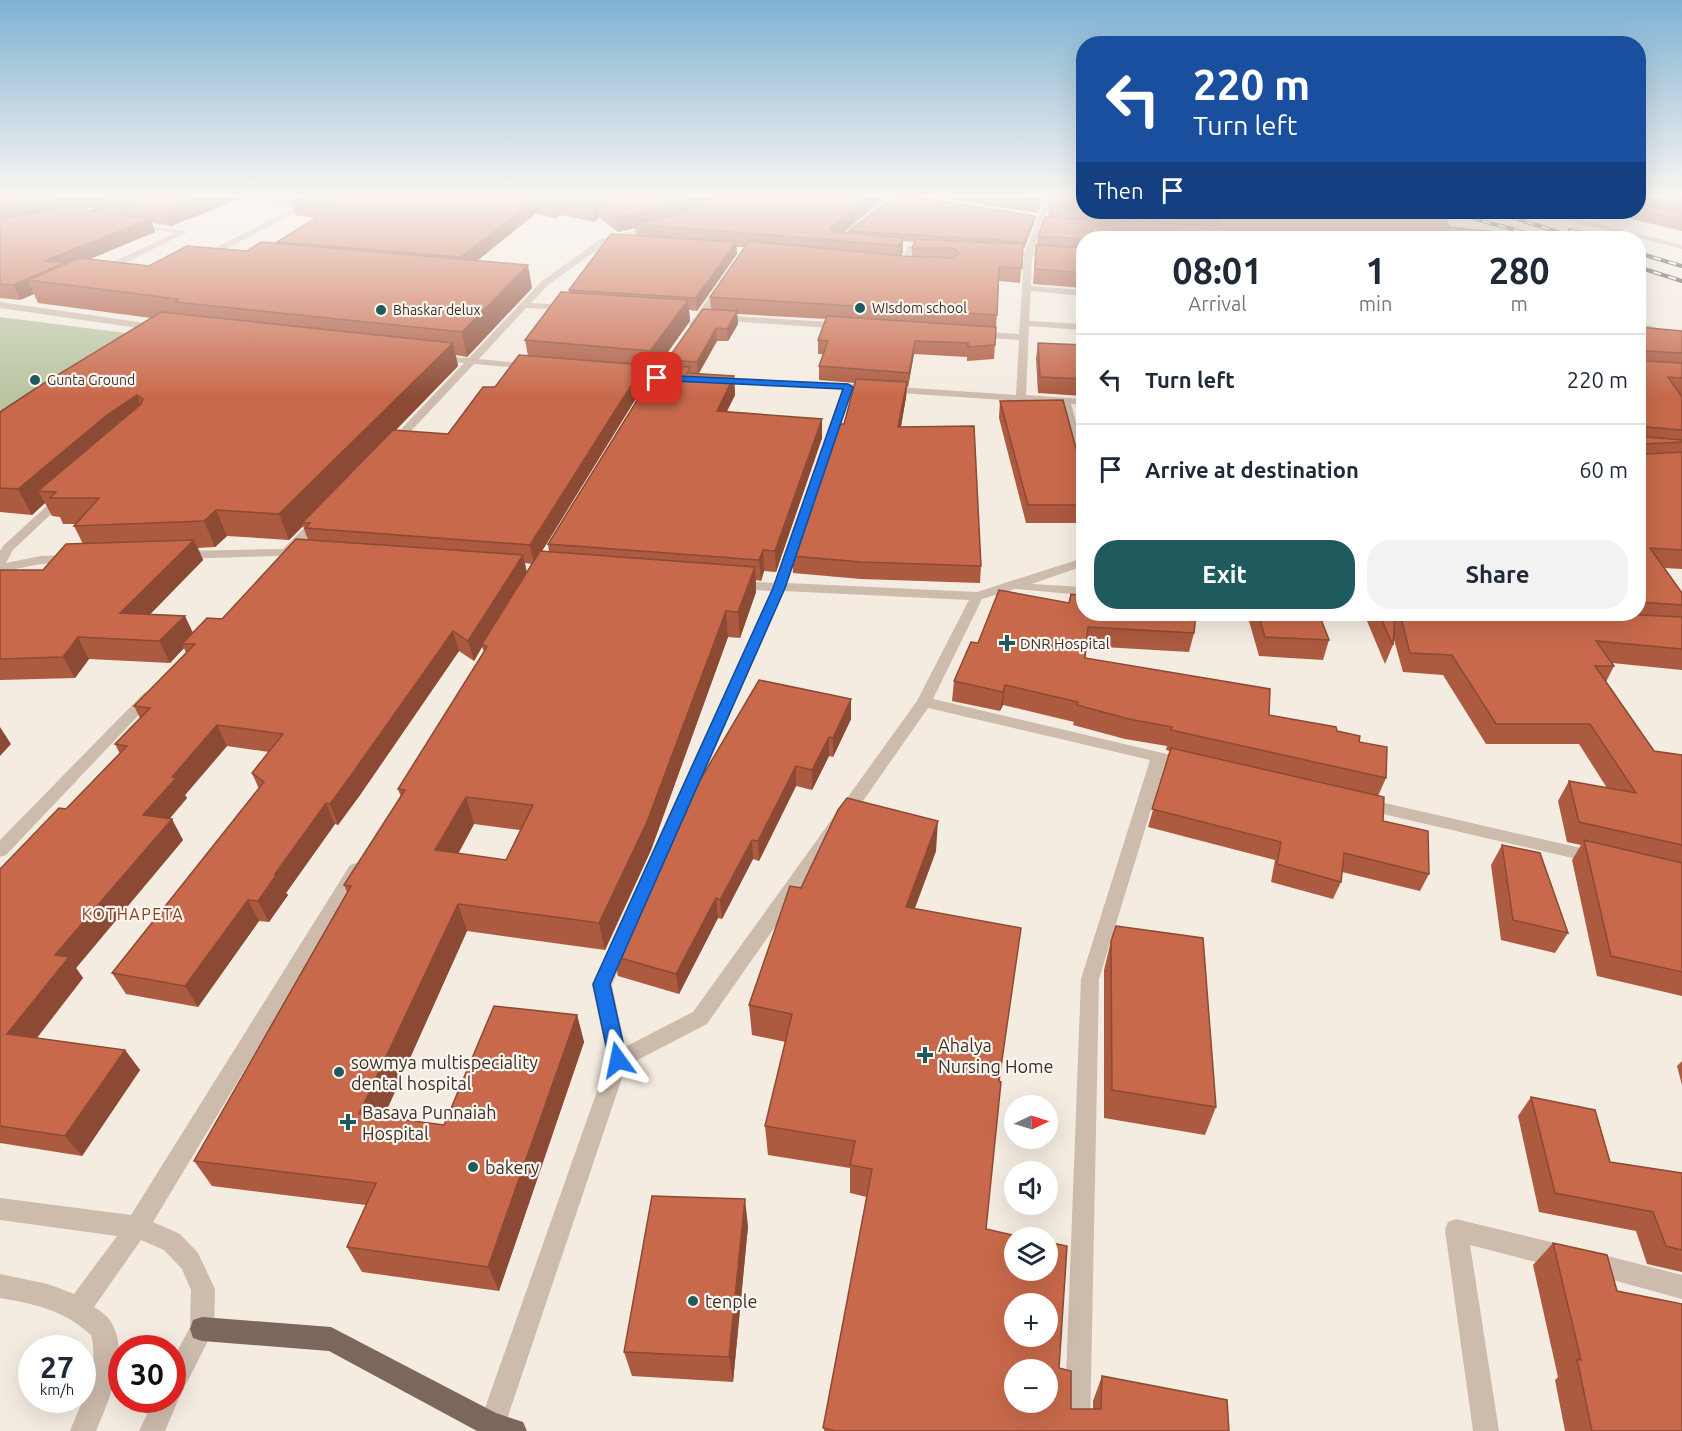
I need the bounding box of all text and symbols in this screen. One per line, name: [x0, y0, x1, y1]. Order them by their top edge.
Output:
icon: left: [1094, 60, 1172, 138]
text: 220 m: [1193, 61, 1310, 108]
text: Turn left: [1193, 110, 1297, 140]
icon: arrive: [1156, 174, 1189, 207]
text: Then: [1094, 178, 1144, 203]
text: 08:01: [1172, 250, 1262, 291]
text: 1: [1365, 250, 1386, 291]
text: 280: [1489, 250, 1550, 291]
text: Arrival: [1188, 292, 1247, 315]
text: min: [1359, 292, 1392, 315]
text: m: [1511, 292, 1528, 315]
place label: WIsdom school: [872, 300, 967, 316]
marker: WIsdom school: [853, 301, 867, 315]
place label: Bhaskar delux: [393, 302, 481, 318]
marker: Bhaskar delux: [374, 303, 388, 317]
pin: [631, 352, 682, 403]
icon: arrive: [640, 361, 673, 394]
icon: left: [1094, 363, 1127, 396]
text: Turn left: [1145, 367, 1235, 392]
text: 220 m: [1567, 367, 1628, 392]
place label: Gunta Ground: [47, 372, 135, 388]
marker: Gunta Ground: [28, 373, 42, 387]
icon: arrive: [1094, 453, 1127, 486]
text: Arrive at destination: [1145, 457, 1359, 482]
text: 60 m: [1579, 457, 1628, 482]
button: Exit: [1094, 540, 1355, 609]
button: Share: [1367, 540, 1628, 609]
marker: DNR Hospital: [998, 634, 1016, 652]
place label: DNR Hospital: [1020, 635, 1110, 652]
district label: KOTHAPETA: [82, 905, 184, 923]
position arrow: [586, 1028, 650, 1092]
place label: Ahalya Nursing Home: [938, 1035, 1053, 1076]
marker: Ahalya Nursing Home: [916, 1046, 934, 1064]
place label: sowmya multispeciality dental hospital: [351, 1052, 538, 1093]
marker: sowmya multispeciality dental hospital: [332, 1065, 346, 1079]
north arrow: [1004, 1095, 1058, 1149]
map controls: [1004, 1095, 1058, 1413]
place label: Basava Punnaiah Hospital: [362, 1102, 497, 1143]
marker: Basava Punnaiah Hospital: [339, 1113, 357, 1131]
place label: bakery: [485, 1157, 540, 1177]
marker: bakery: [466, 1160, 480, 1174]
button: sound: [1004, 1161, 1058, 1215]
button: layers: [1004, 1227, 1058, 1281]
place label: tenple: [705, 1291, 757, 1311]
button: +: [1004, 1293, 1058, 1347]
marker: tenple: [686, 1294, 700, 1308]
speed limit sign: 30: [108, 1335, 186, 1413]
text: 27: [40, 1350, 74, 1384]
button: −: [1004, 1359, 1058, 1413]
text: km/h: [40, 1381, 74, 1398]

